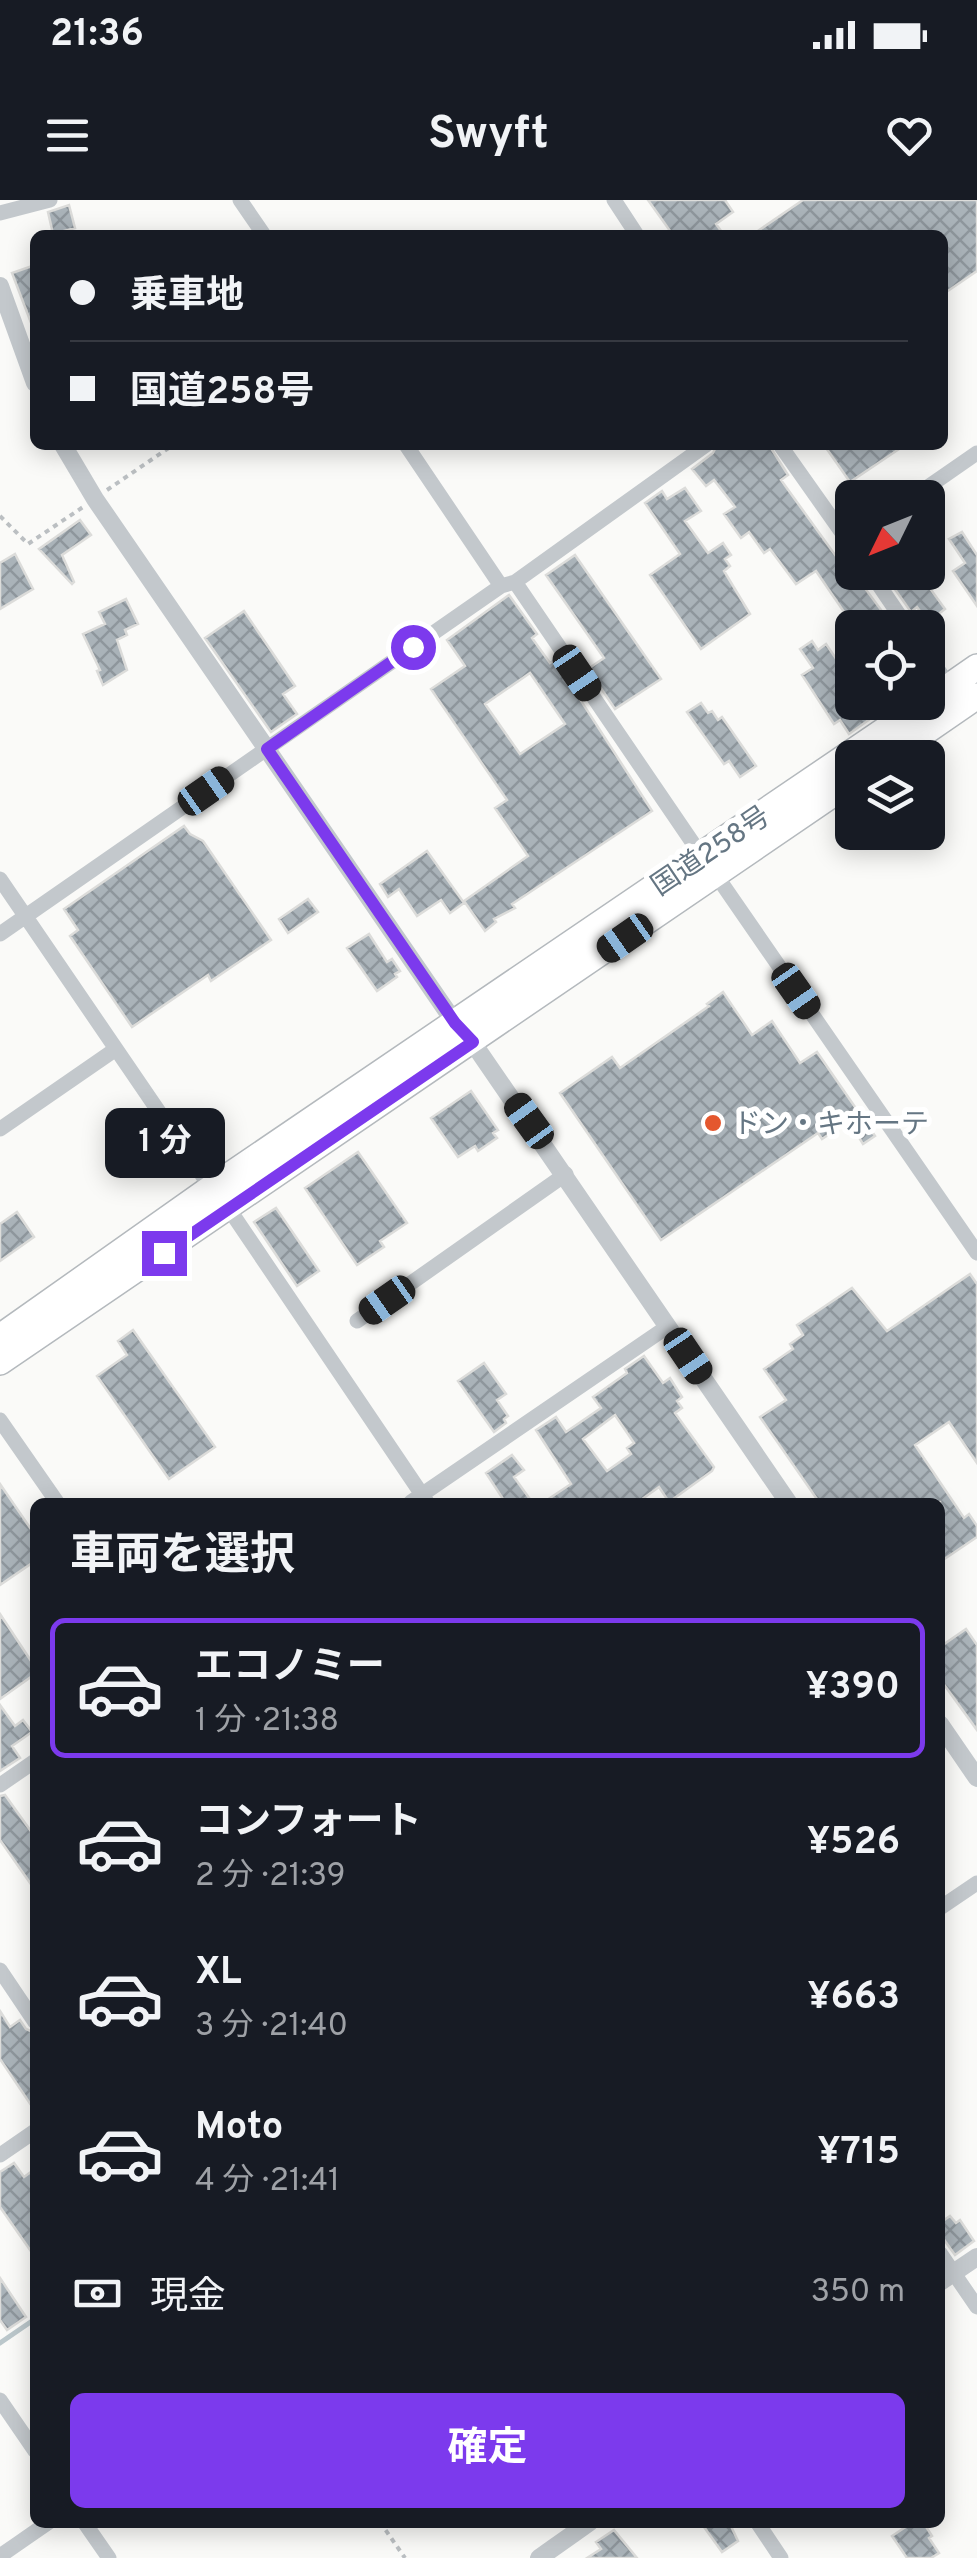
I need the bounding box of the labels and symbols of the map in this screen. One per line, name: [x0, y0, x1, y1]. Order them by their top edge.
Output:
north arrow: [835, 480, 945, 590]
route start: [391, 625, 436, 670]
car: [548, 640, 606, 706]
car: [173, 762, 239, 820]
street label: 国道258号: [645, 800, 778, 905]
car: [592, 909, 658, 967]
car: [767, 958, 825, 1024]
car: [499, 1088, 559, 1154]
callout: 1 分: [104, 1108, 224, 1178]
place label: ドン・キホーテ: [733, 1108, 929, 1144]
marker: ドン・キホーテ: [702, 1112, 724, 1134]
route end: [142, 1231, 187, 1276]
car: [354, 1271, 420, 1329]
car: [659, 1323, 717, 1389]

